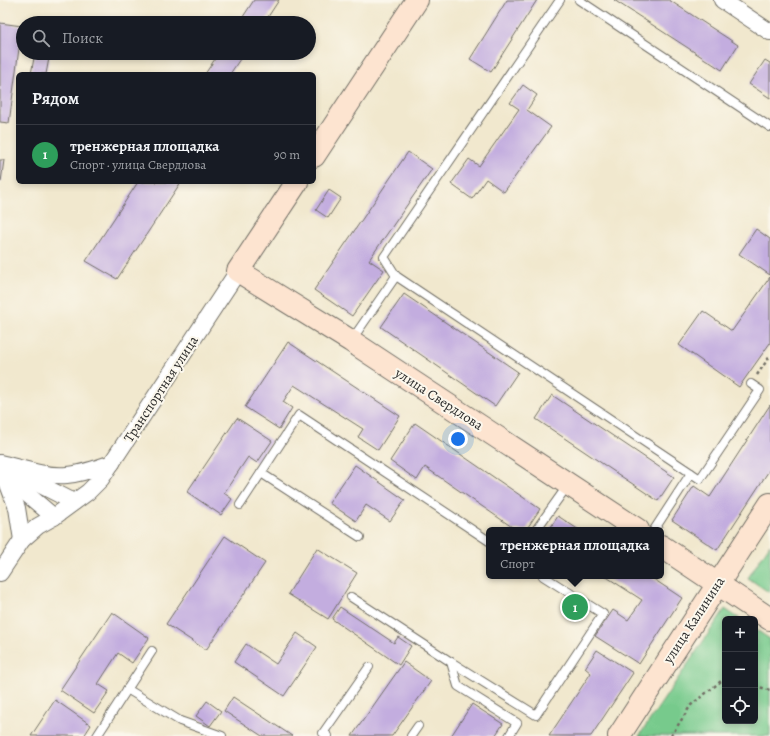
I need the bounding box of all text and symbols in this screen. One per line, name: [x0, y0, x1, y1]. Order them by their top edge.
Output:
search box: [16, 16, 316, 60]
icon: search: [30, 27, 52, 49]
text: Поиск: [62, 28, 103, 48]
text: Рядом: [32, 87, 79, 110]
text: тренжерная площадка: [70, 136, 220, 156]
text: 1: [43, 146, 47, 163]
text: 90 m: [274, 146, 300, 163]
text: Спорт · улица Свердлова: [70, 156, 206, 173]
street label: Транспортная улица: [119, 331, 203, 446]
street label: улица Свердлова: [390, 363, 487, 435]
your location: [448, 429, 468, 449]
popup: [486, 527, 664, 579]
text: тренжерная площадка: [500, 535, 650, 555]
text: Спорт: [500, 555, 535, 572]
street label: улица Калинина: [658, 572, 729, 668]
pin: 1: [562, 592, 588, 622]
map controls: [722, 616, 758, 724]
button: +: [722, 616, 758, 652]
button: −: [722, 652, 758, 688]
button: locate: [722, 688, 758, 724]

